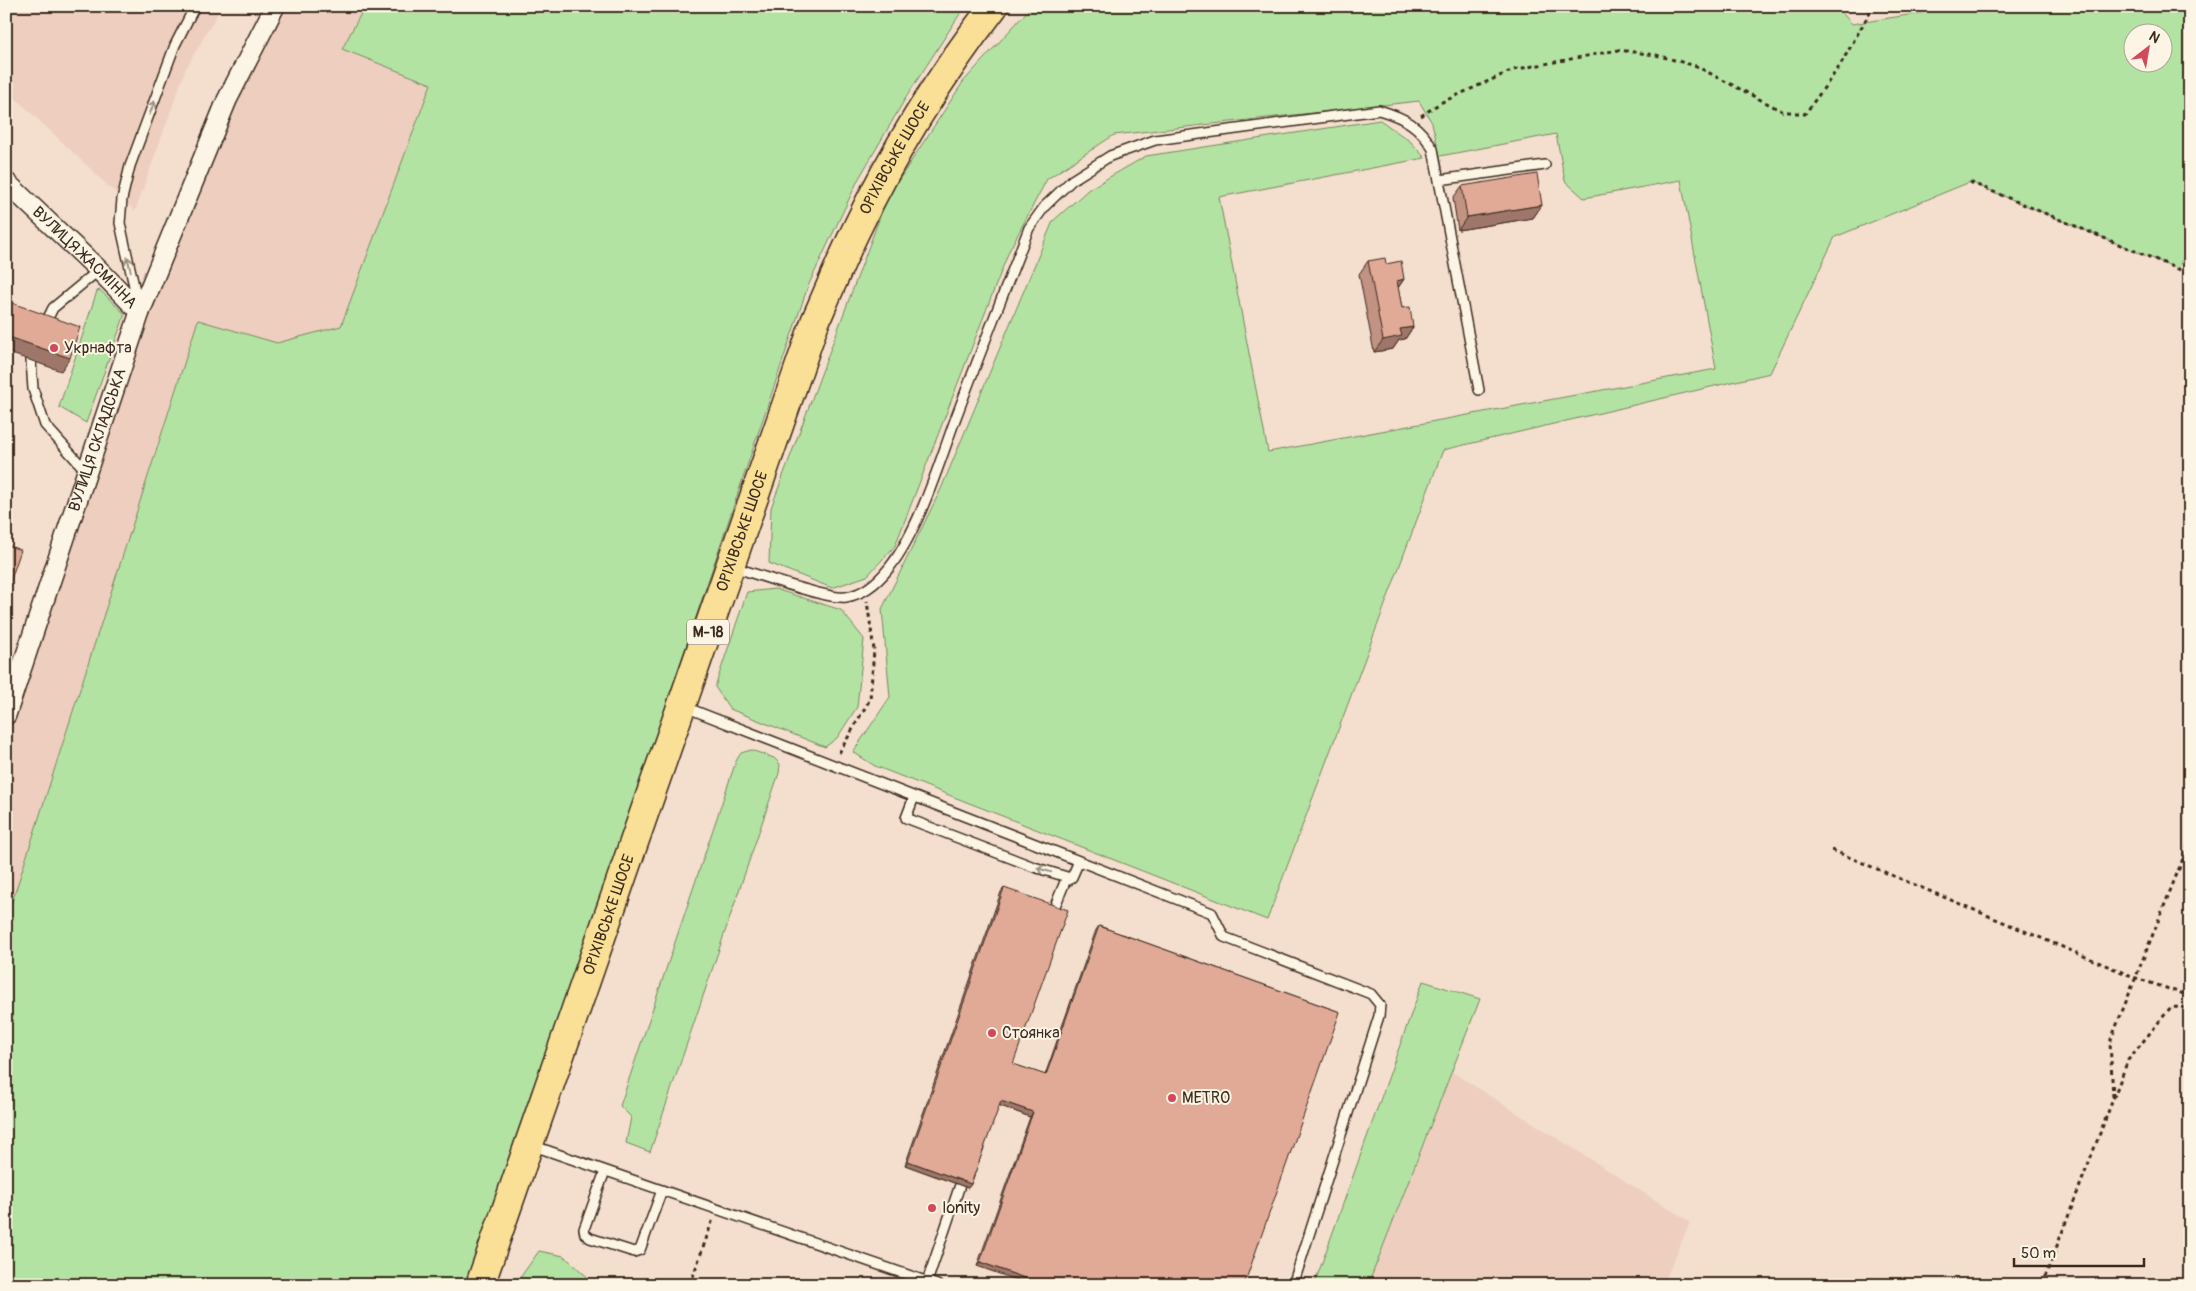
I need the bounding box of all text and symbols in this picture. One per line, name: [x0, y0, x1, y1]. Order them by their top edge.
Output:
north arrow: [2124, 22, 2174, 72]
text: N: [2146, 28, 2163, 47]
street label: ОРІХІВСЬКЕ ШОСЕ: [855, 98, 935, 218]
one-way arrow: [148, 101, 157, 116]
street label: ВУЛИЦЯ ЖАСМІННА: [28, 202, 141, 313]
one-way arrow: [124, 257, 133, 273]
place label: Укрнафта: [64, 338, 132, 358]
marker: Укрнафта: [48, 342, 60, 354]
street label: ВУЛИЦЯ СКЛАДСЬКА: [64, 366, 131, 514]
street label: ОРІХІВСЬКЕ ШОСЕ: [712, 468, 772, 594]
road number: М-18: [687, 620, 729, 644]
street label: ОРІХІВСЬКЕ ШОСЕ: [579, 852, 639, 978]
one-way arrow: [1036, 865, 1052, 874]
place label: Стоянка: [1002, 1023, 1060, 1043]
marker: Стоянка: [986, 1027, 998, 1039]
place label: METRO: [1182, 1088, 1230, 1108]
marker: METRO: [1166, 1092, 1178, 1104]
place label: Ionity: [942, 1198, 980, 1218]
marker: Ionity: [926, 1202, 938, 1214]
scale bar: [2014, 1236, 2144, 1268]
text: 50 m: [2021, 1244, 2056, 1263]

